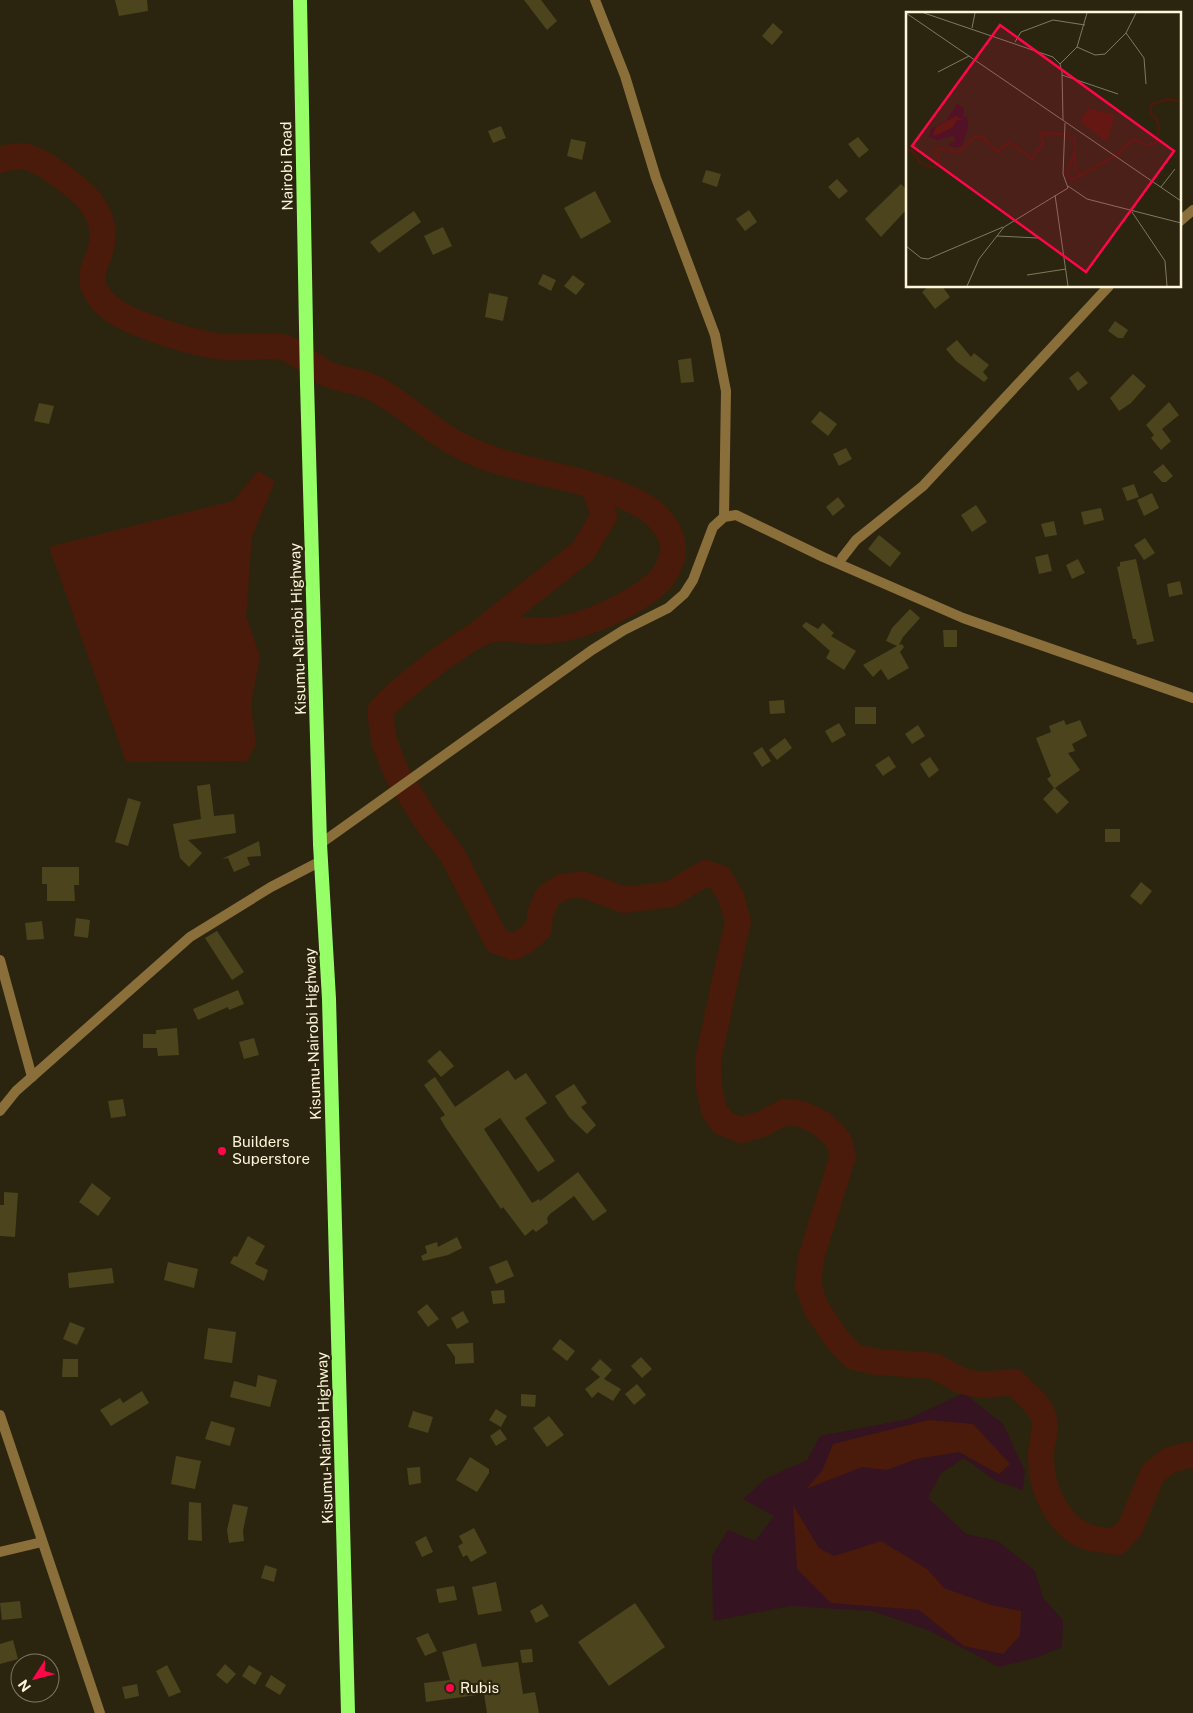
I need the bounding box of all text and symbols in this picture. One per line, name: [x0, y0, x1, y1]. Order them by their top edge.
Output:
inset map: [906, 12, 1180, 288]
street label: Nairobi Road: [277, 121, 296, 211]
street label: Kisumu-Nairobi Highway: [286, 543, 309, 715]
street label: Kisumu-Nairobi Highway: [301, 948, 324, 1120]
place label: Builders Superstore: [232, 1133, 310, 1167]
marker: Builders Superstore: [216, 1145, 228, 1157]
street label: Kisumu-Nairobi Highway: [313, 1352, 336, 1524]
north arrow: [10, 1653, 60, 1703]
text: N: [15, 1677, 34, 1695]
place label: Rubis: [460, 1679, 499, 1696]
marker: Rubis: [444, 1682, 456, 1694]

